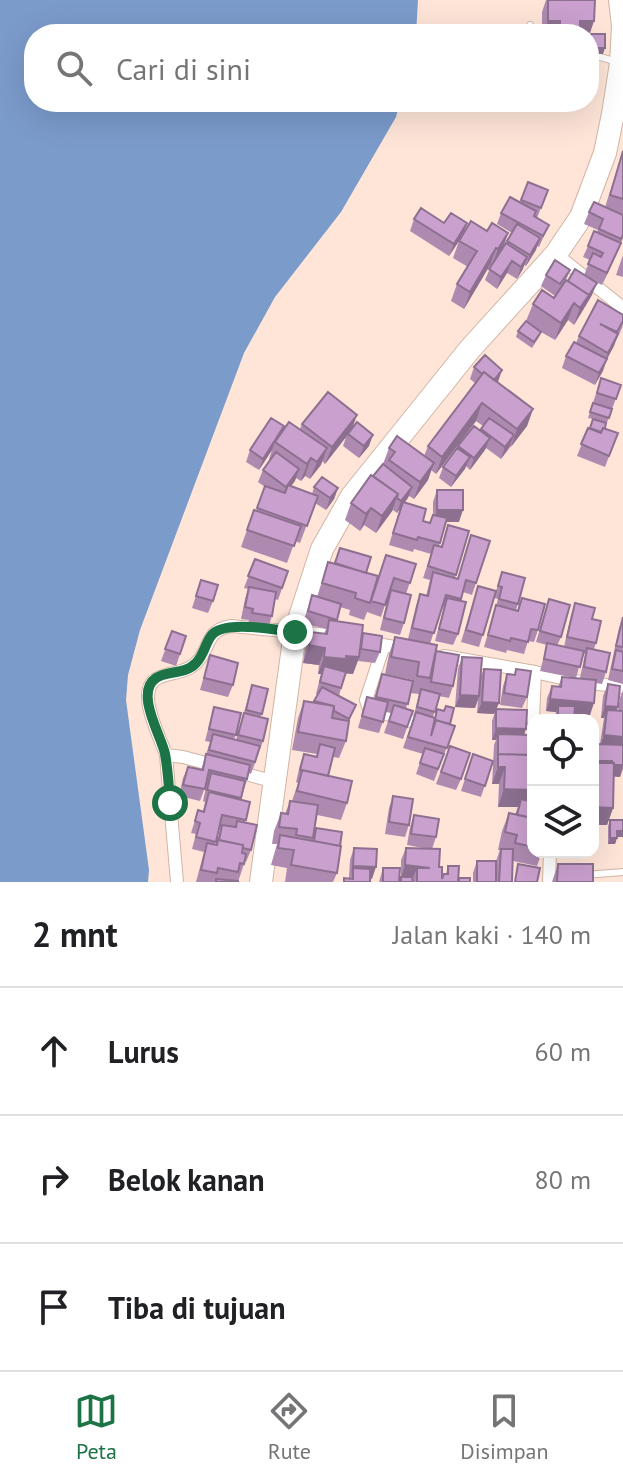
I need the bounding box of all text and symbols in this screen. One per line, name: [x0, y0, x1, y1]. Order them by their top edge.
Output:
search box: [24, 24, 599, 112]
icon: search: [52, 46, 96, 90]
text: Cari di sini: [116, 49, 251, 88]
route end: [277, 614, 313, 650]
map controls: [527, 714, 599, 858]
button: locate: [527, 714, 599, 786]
route start: [152, 785, 188, 821]
button: layers: [527, 786, 599, 858]
text: 2 mnt: [32, 912, 118, 956]
text: Jalan kaki · 140 m: [393, 918, 591, 951]
icon: ahead: [32, 1029, 76, 1073]
text: Lurus: [108, 1032, 179, 1071]
text: 60 m: [535, 1035, 591, 1068]
icon: right: [32, 1157, 76, 1201]
text: Belok kanan: [108, 1160, 265, 1199]
text: 80 m: [535, 1163, 591, 1196]
icon: arrive: [32, 1285, 76, 1329]
text: Tiba di tujuan: [108, 1288, 286, 1327]
tab: Peta: [74, 1389, 118, 1465]
tab: Rute: [267, 1389, 311, 1465]
tab: Disimpan: [460, 1389, 549, 1465]

